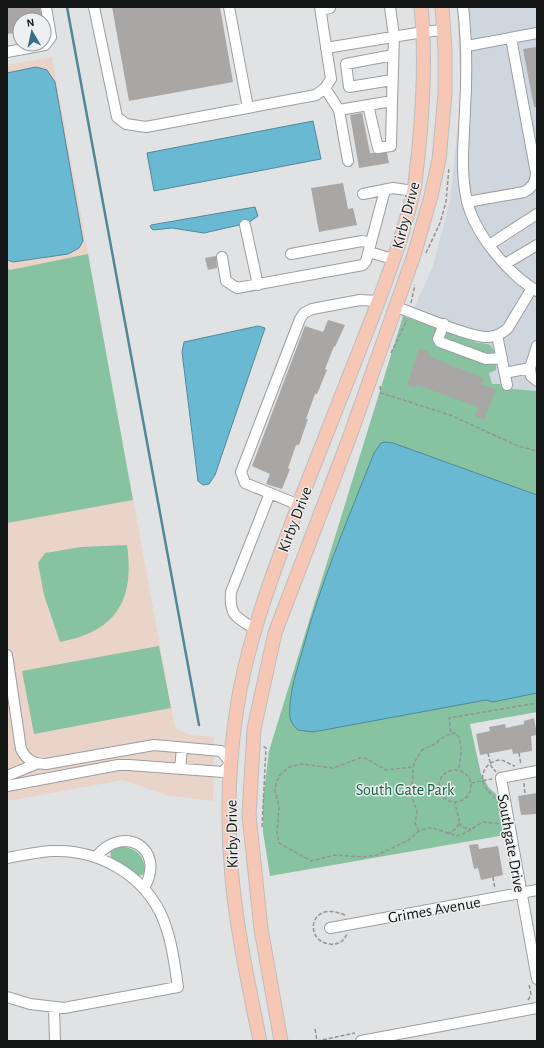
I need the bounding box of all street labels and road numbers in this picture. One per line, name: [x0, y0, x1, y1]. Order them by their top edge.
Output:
street label: Kirby Drive: [389, 180, 424, 251]
street label: Kirby Drive: [275, 484, 316, 555]
street label: Southgate Drive: [494, 793, 528, 894]
street label: Kirby Drive: [223, 800, 242, 868]
street label: Grimes Avenue: [387, 894, 482, 926]

